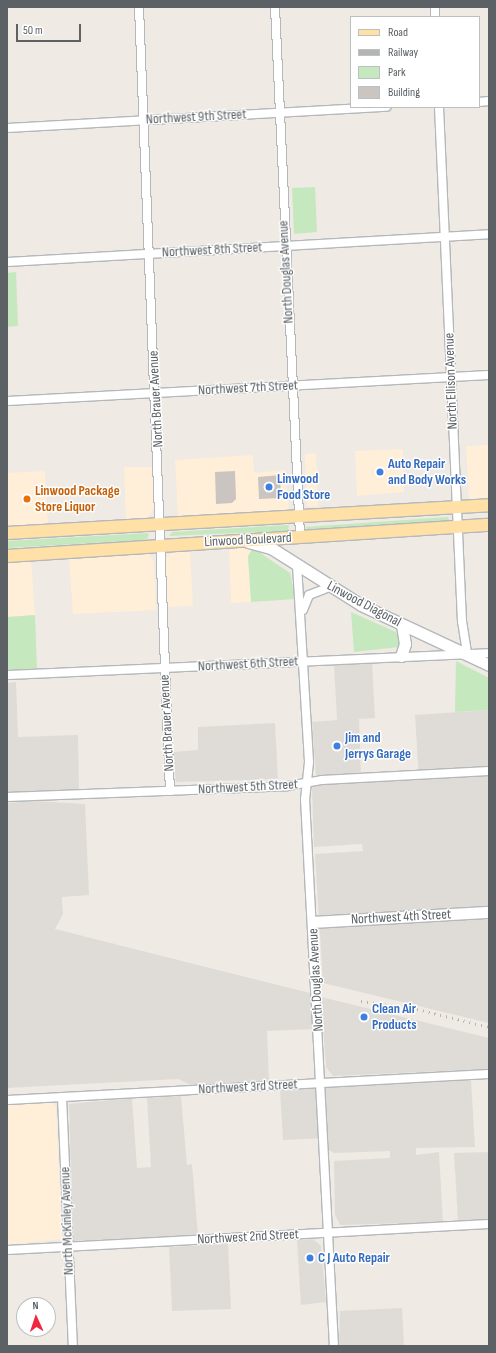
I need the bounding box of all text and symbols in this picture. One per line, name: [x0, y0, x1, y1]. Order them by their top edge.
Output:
scale bar: [18, 16, 83, 42]
legend: [350, 16, 480, 108]
text: 50 m: [23, 23, 43, 38]
text: Road: [388, 25, 408, 40]
text: Railway: [388, 45, 418, 60]
text: Park: [388, 65, 406, 80]
text: Building: [388, 85, 420, 100]
street label: Northwest 9th Street: [145, 106, 247, 128]
street label: North Douglas Avenue: [275, 220, 297, 324]
street label: Northwest 8th Street: [161, 239, 263, 261]
street label: North Ellison Avenue: [441, 332, 461, 430]
street label: North Brauer Avenue: [145, 350, 167, 448]
street label: Northwest 7th Street: [198, 377, 298, 399]
place label: Auto Repair and Body Works: [388, 456, 466, 488]
marker: Auto Repair and Body Works: [375, 467, 385, 477]
place label: Linwood Food Store: [277, 471, 330, 504]
marker: Linwood Food Store: [264, 482, 274, 492]
place label: Linwood Package Store Liquor: [35, 483, 120, 516]
marker: Linwood Package Store Liquor: [22, 494, 32, 504]
street label: Linwood Boulevard: [204, 529, 292, 551]
street label: Linwood Diagonal: [324, 577, 404, 631]
street label: Northwest 6th Street: [197, 653, 299, 675]
street label: North Brauer Avenue: [156, 674, 178, 772]
place label: Jim and Jerrys Garage: [345, 730, 411, 762]
marker: Jim and Jerrys Garage: [332, 741, 342, 751]
street label: Northwest 5th Street: [198, 776, 298, 798]
street label: Northwest 4th Street: [351, 906, 451, 928]
street label: North Douglas Avenue: [305, 928, 327, 1032]
place label: Clean Air Products: [372, 1001, 417, 1034]
marker: Clean Air Products: [359, 1012, 369, 1022]
street label: Northwest 3rd Street: [198, 1076, 298, 1098]
street label: North McKinley Avenue: [57, 1166, 77, 1276]
street label: Northwest 2nd Street: [197, 1226, 299, 1248]
place label: C J Auto Repair: [318, 1250, 390, 1266]
marker: C J Auto Repair: [305, 1253, 315, 1263]
north arrow: [16, 1297, 56, 1337]
text: N: [32, 1299, 39, 1312]

